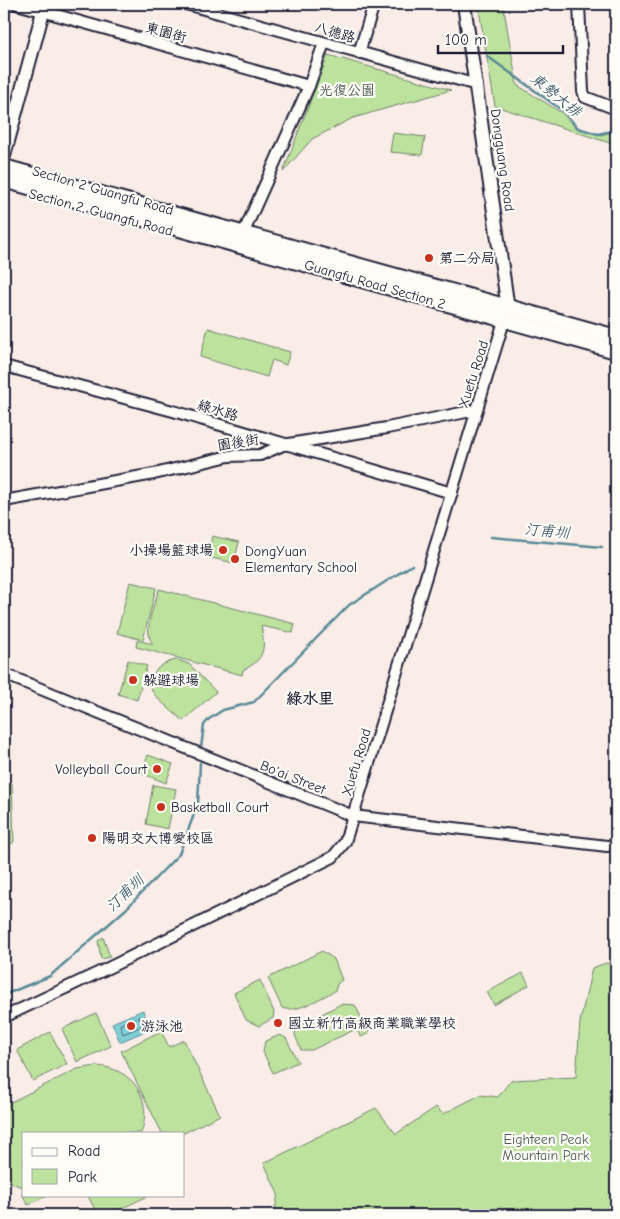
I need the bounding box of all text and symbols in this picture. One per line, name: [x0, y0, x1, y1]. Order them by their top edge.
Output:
street label: 東園街: [143, 19, 188, 46]
street label: 八德路: [312, 19, 357, 46]
scale bar: [438, 22, 562, 54]
text: 100 m: [445, 31, 487, 49]
water label: 東勢大排: [527, 69, 587, 122]
park label: 光復公園: [319, 82, 375, 99]
street label: Dongguang Road: [487, 108, 518, 212]
street label: Section 2 Guangfu Road: [30, 162, 175, 219]
street label: Section 2, Guangfu Road: [27, 185, 175, 240]
place label: 第二分局: [439, 250, 495, 267]
marker: 第二分局: [423, 252, 435, 264]
street label: Guangfu Road Section 2: [302, 256, 447, 313]
street label: Xuefu Road: [455, 338, 492, 410]
street label: 綠水路: [195, 396, 240, 425]
street label: 園後街: [216, 431, 260, 454]
water label: 汀甫圳: [524, 520, 572, 542]
place label: 小操場籃球場: [129, 542, 213, 559]
place label: DongYuan Elementary School: [245, 543, 357, 576]
marker: 小操場籃球場: [217, 544, 229, 556]
marker: DongYuan Elementary School: [229, 553, 241, 565]
place label: 躲避球場: [143, 672, 199, 689]
marker: 躲避球場: [127, 674, 139, 686]
district label: 綠水里: [286, 690, 334, 708]
street label: Xuefu Road: [338, 726, 375, 798]
street label: Bo'ai Street: [258, 757, 329, 799]
place label: Volleyball Court: [55, 761, 148, 778]
marker: Volleyball Court: [151, 763, 163, 775]
place label: Basketball Court: [171, 799, 269, 816]
marker: Basketball Court: [155, 801, 167, 813]
place label: 陽明交大博愛校區: [102, 830, 214, 847]
marker: 陽明交大博愛校區: [86, 832, 98, 844]
water label: 汀甫圳: [103, 870, 149, 915]
place label: 國立新竹高級商業職業學校: [288, 1015, 456, 1032]
marker: 國立新竹高級商業職業學校: [272, 1017, 284, 1029]
place label: 游泳池: [141, 1018, 183, 1035]
marker: 游泳池: [125, 1020, 137, 1032]
park label: Eighteen Peak Mountain Park: [502, 1131, 590, 1164]
legend: [22, 1132, 185, 1196]
text: Road: [68, 1142, 100, 1160]
text: Park: [68, 1168, 97, 1186]

